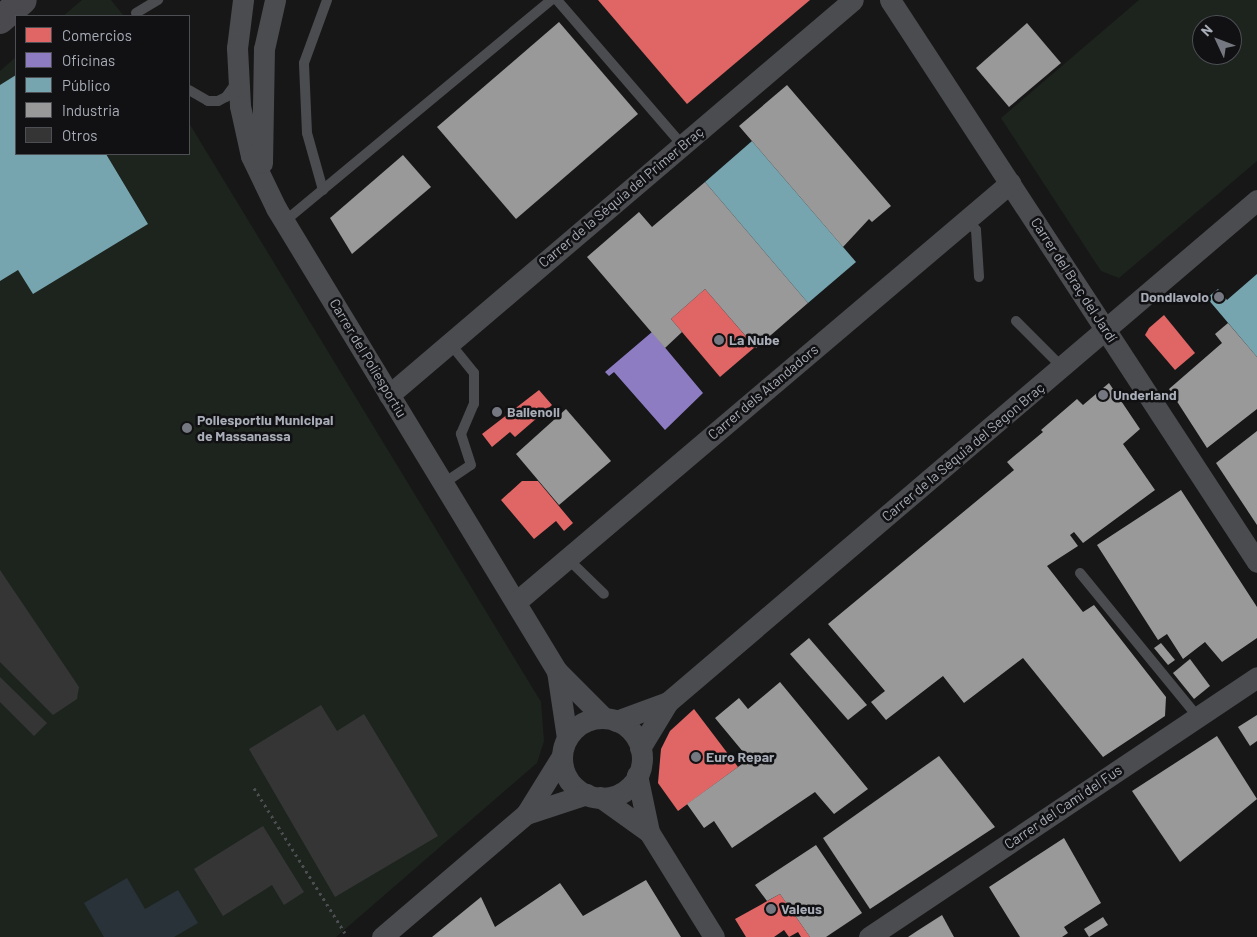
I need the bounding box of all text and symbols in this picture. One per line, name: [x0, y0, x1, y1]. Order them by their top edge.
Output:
legend: [15, 15, 190, 155]
north arrow: [1192, 15, 1242, 65]
text: N: [1197, 21, 1216, 39]
text: Comercios: [62, 26, 132, 44]
text: Oficinas: [62, 51, 115, 69]
text: Público: [62, 76, 110, 94]
text: Industria: [62, 101, 120, 119]
street label: Carrer de la Séquia del Primer Braç: [535, 123, 707, 271]
text: Otros: [62, 126, 98, 144]
street label: Carrer del Braç del Jardí: [1027, 215, 1121, 345]
place label: Dondiavolo: [1140, 289, 1209, 305]
marker: Dondiavolo: [1213, 291, 1225, 303]
street label: Carrer del Poliesportiu: [326, 296, 410, 420]
place label: La Nube: [729, 332, 780, 348]
marker: La Nube: [713, 334, 725, 346]
street label: Carrer dels Atandadors: [704, 341, 822, 443]
street label: Carrer de la Séquia del Segon Braç: [878, 379, 1048, 525]
place label: Underland: [1113, 387, 1177, 403]
marker: Underland: [1097, 389, 1109, 401]
place label: Ballenoil: [507, 404, 560, 420]
marker: Ballenoil: [491, 406, 503, 418]
place label: Poliesportiu Municipal de Massanassa: [197, 412, 333, 444]
marker: Poliesportiu Municipal de Massanassa: [181, 422, 193, 434]
place label: Euro Repar: [706, 749, 774, 765]
marker: Euro Repar: [690, 751, 702, 763]
street label: Carrer del Camí del Fus: [1001, 761, 1125, 853]
place label: Valeus: [781, 901, 822, 917]
marker: Valeus: [765, 903, 777, 915]

